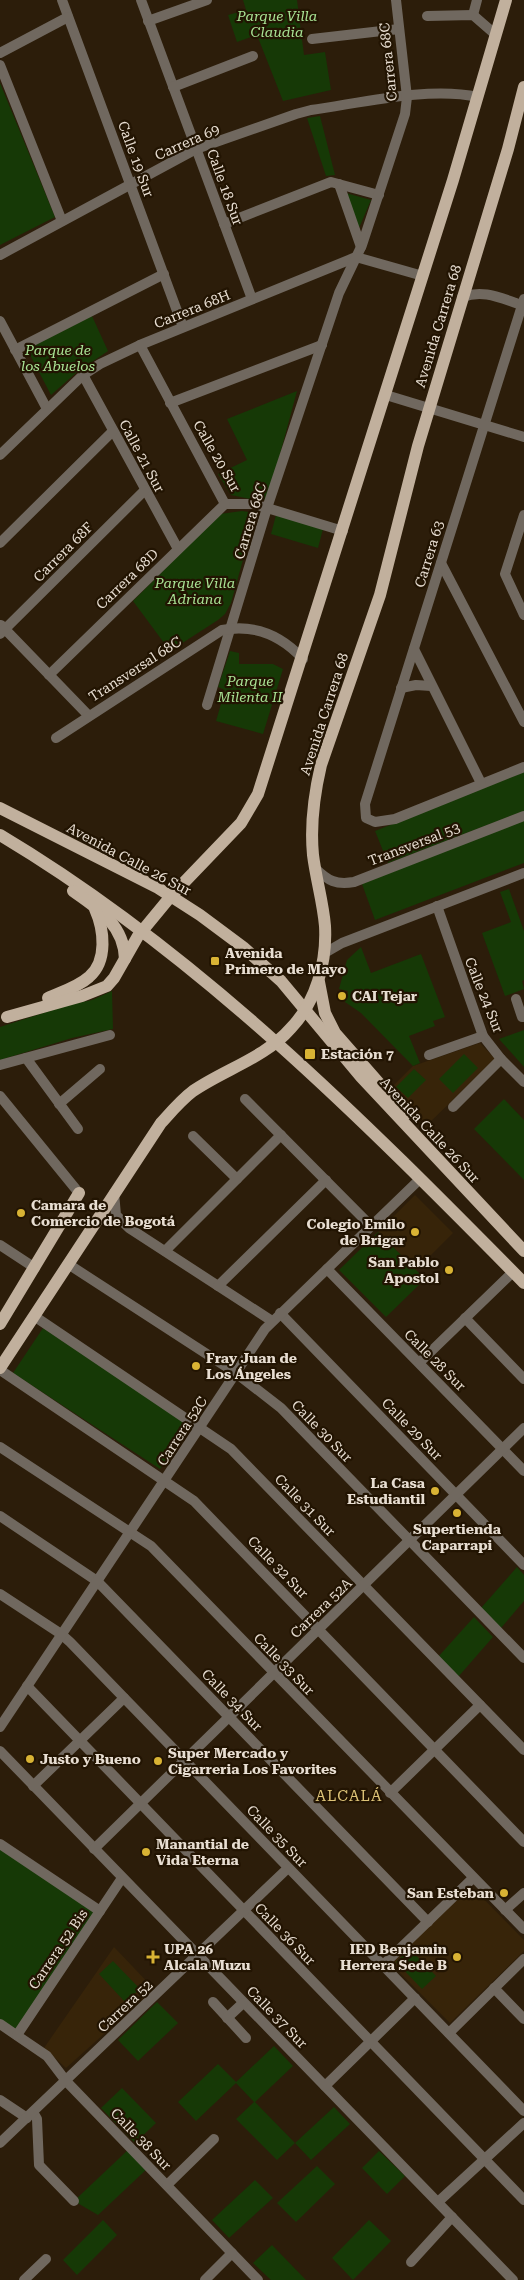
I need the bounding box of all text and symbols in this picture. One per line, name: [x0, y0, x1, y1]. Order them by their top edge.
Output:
park label: Parque Villa Claudia: [236, 8, 317, 40]
street label: Carrera 68C: [376, 22, 400, 102]
street label: Calle 19 Sur: [115, 119, 157, 200]
street label: Carrera 69: [152, 121, 222, 163]
street label: Calle 18 Sur: [204, 147, 246, 228]
street label: Avenida Carrera 68: [412, 263, 464, 389]
street label: Carrera 68H: [152, 286, 233, 332]
park label: Parque de los Abuelos: [21, 342, 95, 374]
street label: Calle 21 Sur: [116, 417, 168, 495]
street label: Calle 20 Sur: [190, 417, 244, 495]
street label: Carrera 68C: [231, 481, 269, 561]
street label: Carrera 63: [411, 518, 447, 589]
street label: Carrera 68F: [30, 519, 96, 585]
street label: Carrera 68D: [93, 545, 161, 613]
park label: Parque Villa Adriana: [154, 575, 235, 607]
street label: Transversal 68C: [86, 633, 184, 705]
street label: Avenida Carrera 68: [297, 651, 351, 777]
park label: Parque Milenta II: [216, 673, 283, 705]
street label: Avenida Calle 26 Sur: [64, 819, 194, 899]
street label: Transversal 53: [366, 819, 462, 869]
place label: Avenida Primero de Mayo: [225, 945, 346, 977]
marker: Avenida Primero de Mayo: [209, 955, 221, 967]
street label: Calle 24 Sur: [462, 955, 506, 1035]
place label: CAI Tejar: [352, 988, 418, 1004]
marker: CAI Tejar: [336, 990, 348, 1002]
place label: Estación 7: [321, 1046, 394, 1062]
marker: Estación 7: [303, 1047, 317, 1061]
street label: Avenida Calle 26 Sur: [377, 1074, 483, 1186]
place label: Camara de Comercio de Bogotá: [31, 1197, 176, 1229]
marker: Camara de Comercio de Bogotá: [15, 1207, 27, 1219]
place label: Colegio Emilo de Brigar: [306, 1216, 406, 1248]
marker: Colegio Emilo de Brigar: [409, 1226, 421, 1238]
place label: San Pablo Apostol: [368, 1254, 439, 1286]
marker: San Pablo Apostol: [443, 1264, 455, 1276]
street label: Calle 28 Sur: [401, 1326, 469, 1394]
place label: Fray Juan de Los Ángeles: [206, 1350, 297, 1382]
marker: Fray Juan de Los Ángeles: [190, 1360, 202, 1372]
street label: Carrera 52C: [154, 1393, 210, 1469]
street label: Calle 29 Sur: [378, 1395, 446, 1463]
street label: Calle 30 Sur: [288, 1397, 356, 1465]
street label: Calle 31 Sur: [271, 1471, 339, 1539]
place label: La Casa Estudiantil: [347, 1475, 426, 1507]
marker: La Casa Estudiantil: [429, 1485, 441, 1497]
marker: Supertienda Caparrapi: [451, 1507, 463, 1519]
place label: Supertienda Caparrapi: [413, 1521, 502, 1553]
street label: Calle 32 Sur: [244, 1533, 312, 1601]
street label: Carrera 52A: [287, 1575, 355, 1641]
street label: Calle 33 Sur: [250, 1630, 318, 1698]
street label: Calle 34 Sur: [198, 1666, 266, 1734]
place label: Super Mercado y Cigarreria Los Favorites: [168, 1745, 337, 1777]
place label: Justo y Bueno: [40, 1751, 141, 1767]
marker: Justo y Bueno: [24, 1753, 36, 1765]
marker: Super Mercado y Cigarreria Los Favorites: [152, 1755, 164, 1767]
district label: ALCALÁ: [316, 1787, 382, 1805]
street label: Calle 35 Sur: [243, 1802, 311, 1870]
place label: Manantial de Vida Eterna: [156, 1836, 249, 1868]
marker: Manantial de Vida Eterna: [140, 1846, 152, 1858]
place label: San Esteban: [407, 1885, 495, 1901]
marker: San Esteban: [498, 1887, 510, 1899]
street label: Calle 36 Sur: [251, 1900, 319, 1968]
street label: Carrera 52 Bis: [25, 1906, 91, 1992]
place label: UPA 26 Alcala Muzu: [164, 1941, 251, 1973]
place label: IED Benjamin Herrera Sede B: [340, 1941, 448, 1973]
marker: UPA 26 Alcala Muzu: [146, 1950, 160, 1964]
marker: IED Benjamin Herrera Sede B: [451, 1951, 463, 1963]
street label: Carrera 52: [94, 1976, 156, 2035]
street label: Calle 37 Sur: [243, 1983, 311, 2051]
street label: Calle 38 Sur: [107, 2105, 175, 2173]

